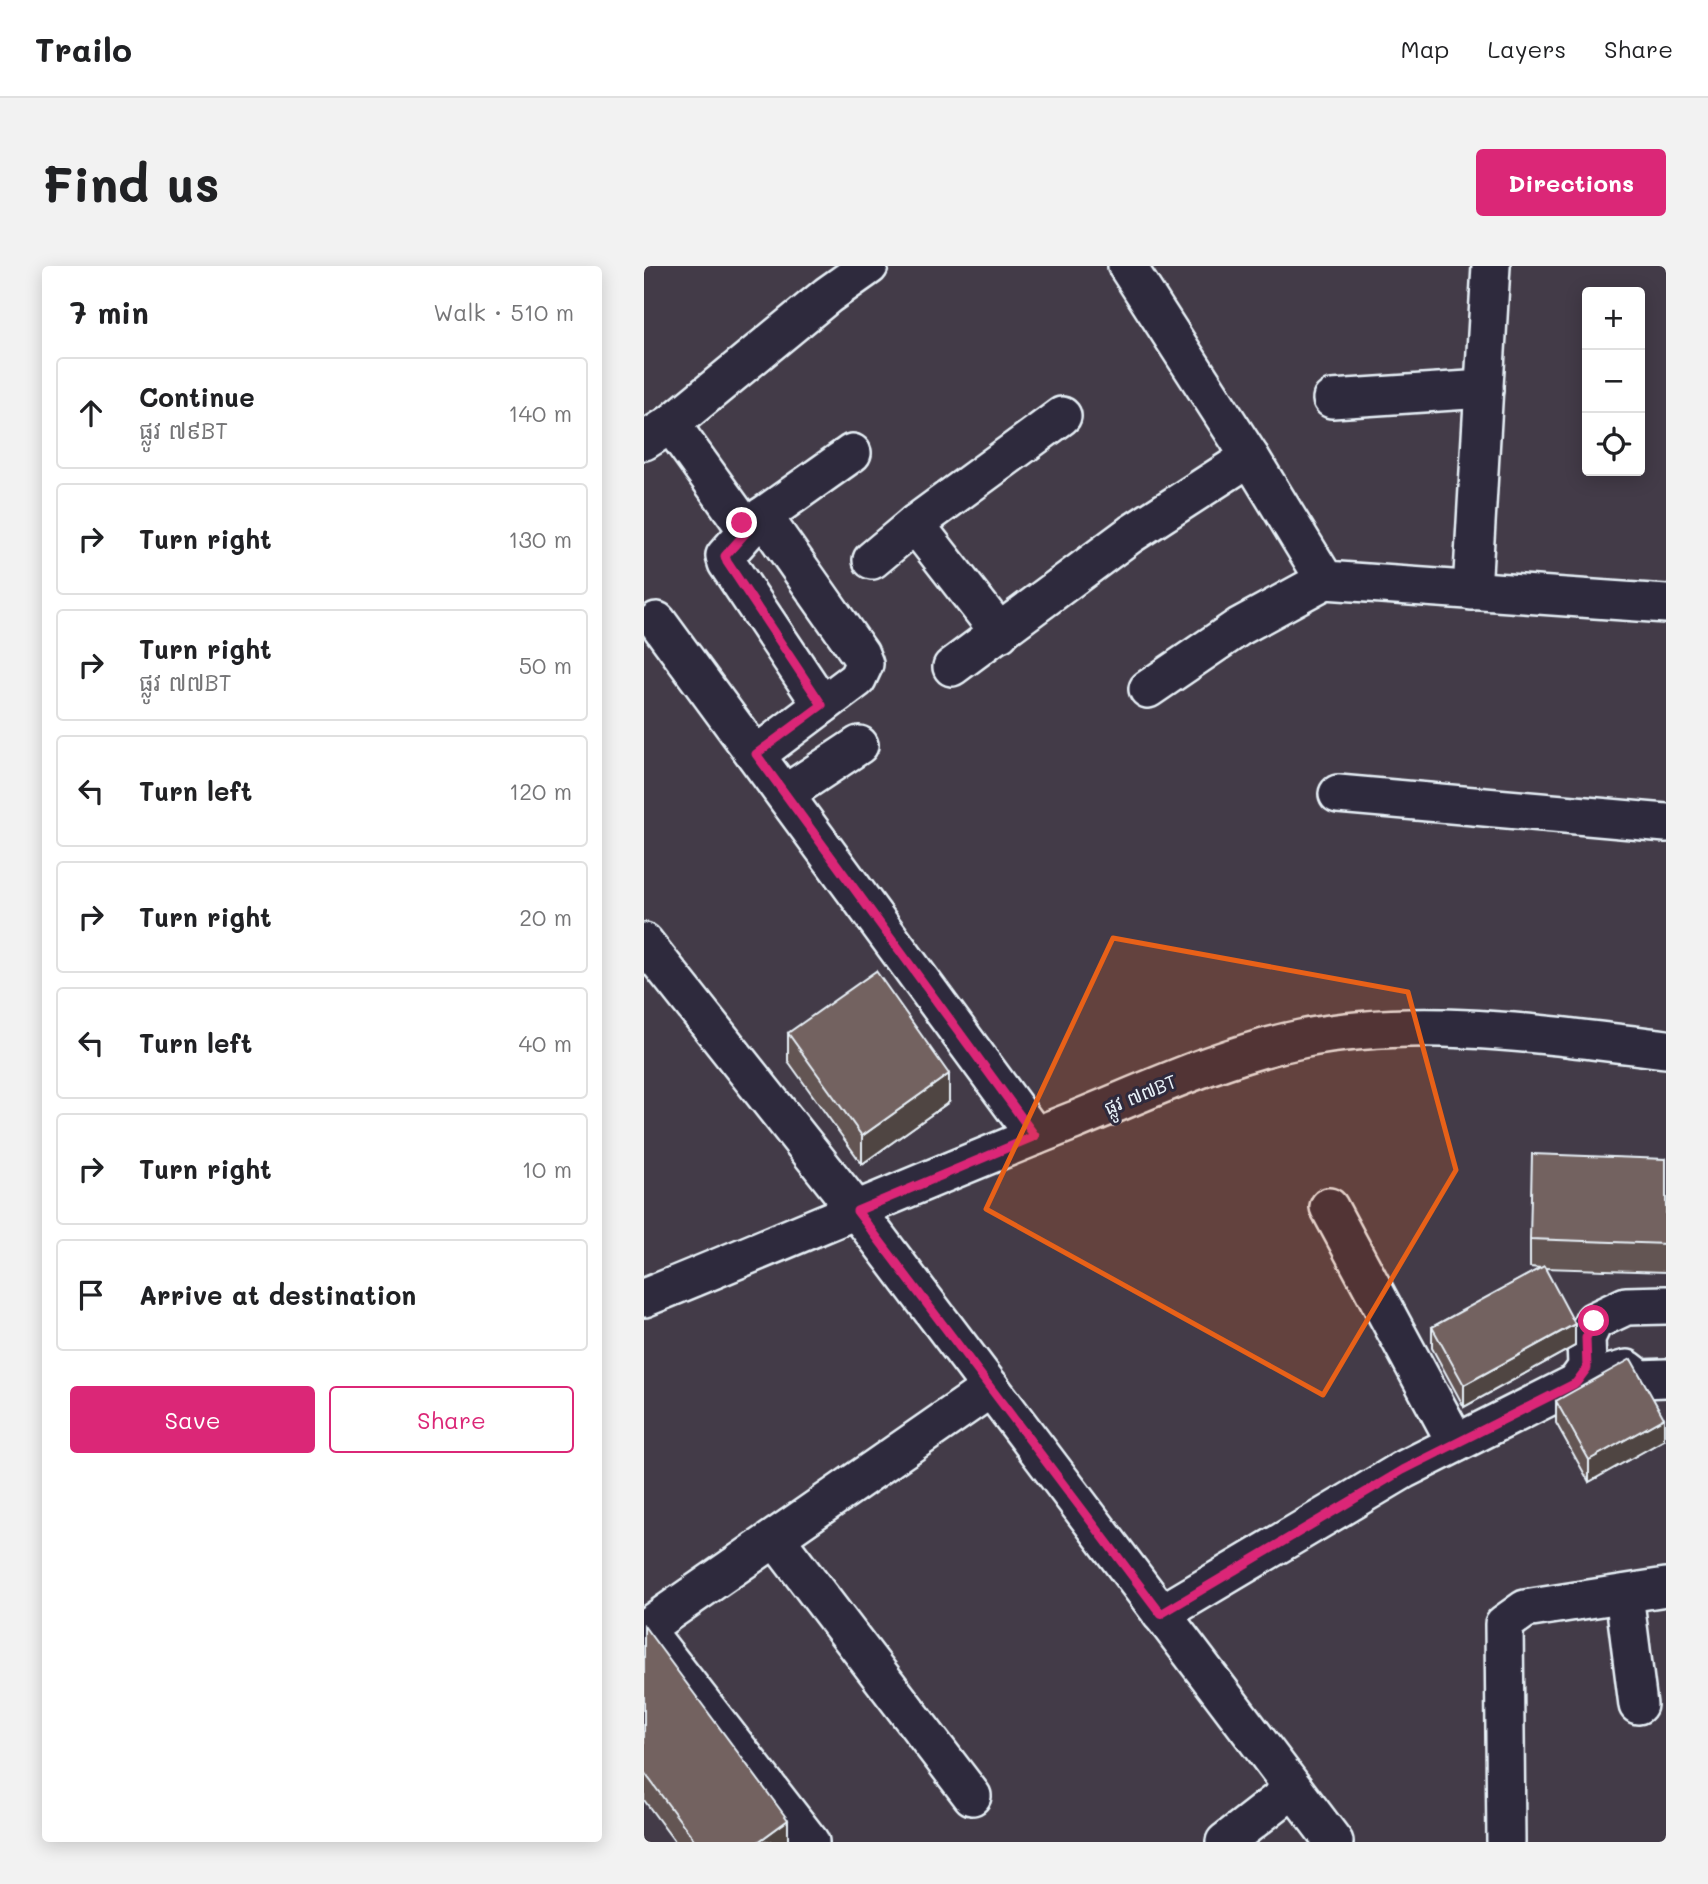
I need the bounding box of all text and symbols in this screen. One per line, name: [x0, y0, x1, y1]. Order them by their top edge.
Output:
text: Trailo: [35, 27, 132, 70]
text: Map: [1401, 33, 1449, 64]
text: Layers: [1487, 33, 1566, 64]
text: Share: [1604, 33, 1673, 64]
button: Directions: [1476, 149, 1666, 216]
text: Find us: [42, 151, 220, 214]
map controls: [1582, 287, 1645, 476]
button: +: [1582, 287, 1645, 350]
text: 7 min: [70, 292, 149, 332]
text: Walk · 510 m: [433, 297, 574, 327]
button: −: [1582, 350, 1645, 413]
text: Continue: [139, 380, 255, 414]
icon: ahead: [72, 394, 110, 432]
text: 140 m: [508, 398, 572, 428]
button: locate: [1582, 413, 1645, 476]
text: ផ្លូវ ៧៩BT: [139, 415, 228, 445]
route end: [726, 507, 757, 538]
icon: right: [72, 520, 110, 558]
text: Turn right: [139, 522, 272, 556]
text: 130 m: [508, 524, 572, 554]
text: Turn right: [139, 632, 272, 666]
icon: right: [72, 646, 110, 684]
text: 50 m: [519, 650, 572, 680]
text: ផ្លូវ ៧៧BT: [139, 667, 231, 697]
icon: left: [72, 772, 110, 810]
text: Turn left: [139, 774, 252, 808]
text: 120 m: [509, 776, 572, 806]
icon: right: [72, 898, 110, 936]
text: Turn right: [139, 900, 272, 934]
text: 20 m: [519, 902, 572, 932]
icon: left: [72, 1024, 110, 1062]
text: Turn left: [139, 1026, 252, 1060]
text: 40 m: [519, 1028, 572, 1058]
street label: ផ្លូវ ៧៧BT: [1100, 1068, 1182, 1125]
icon: right: [72, 1150, 110, 1188]
text: Turn right: [139, 1152, 272, 1186]
text: 10 m: [522, 1154, 572, 1184]
icon: arrive: [72, 1276, 110, 1314]
text: Arrive at destination: [139, 1278, 416, 1312]
route start: [1578, 1305, 1609, 1336]
button: Save: [70, 1386, 315, 1453]
button: Share: [329, 1386, 574, 1453]

